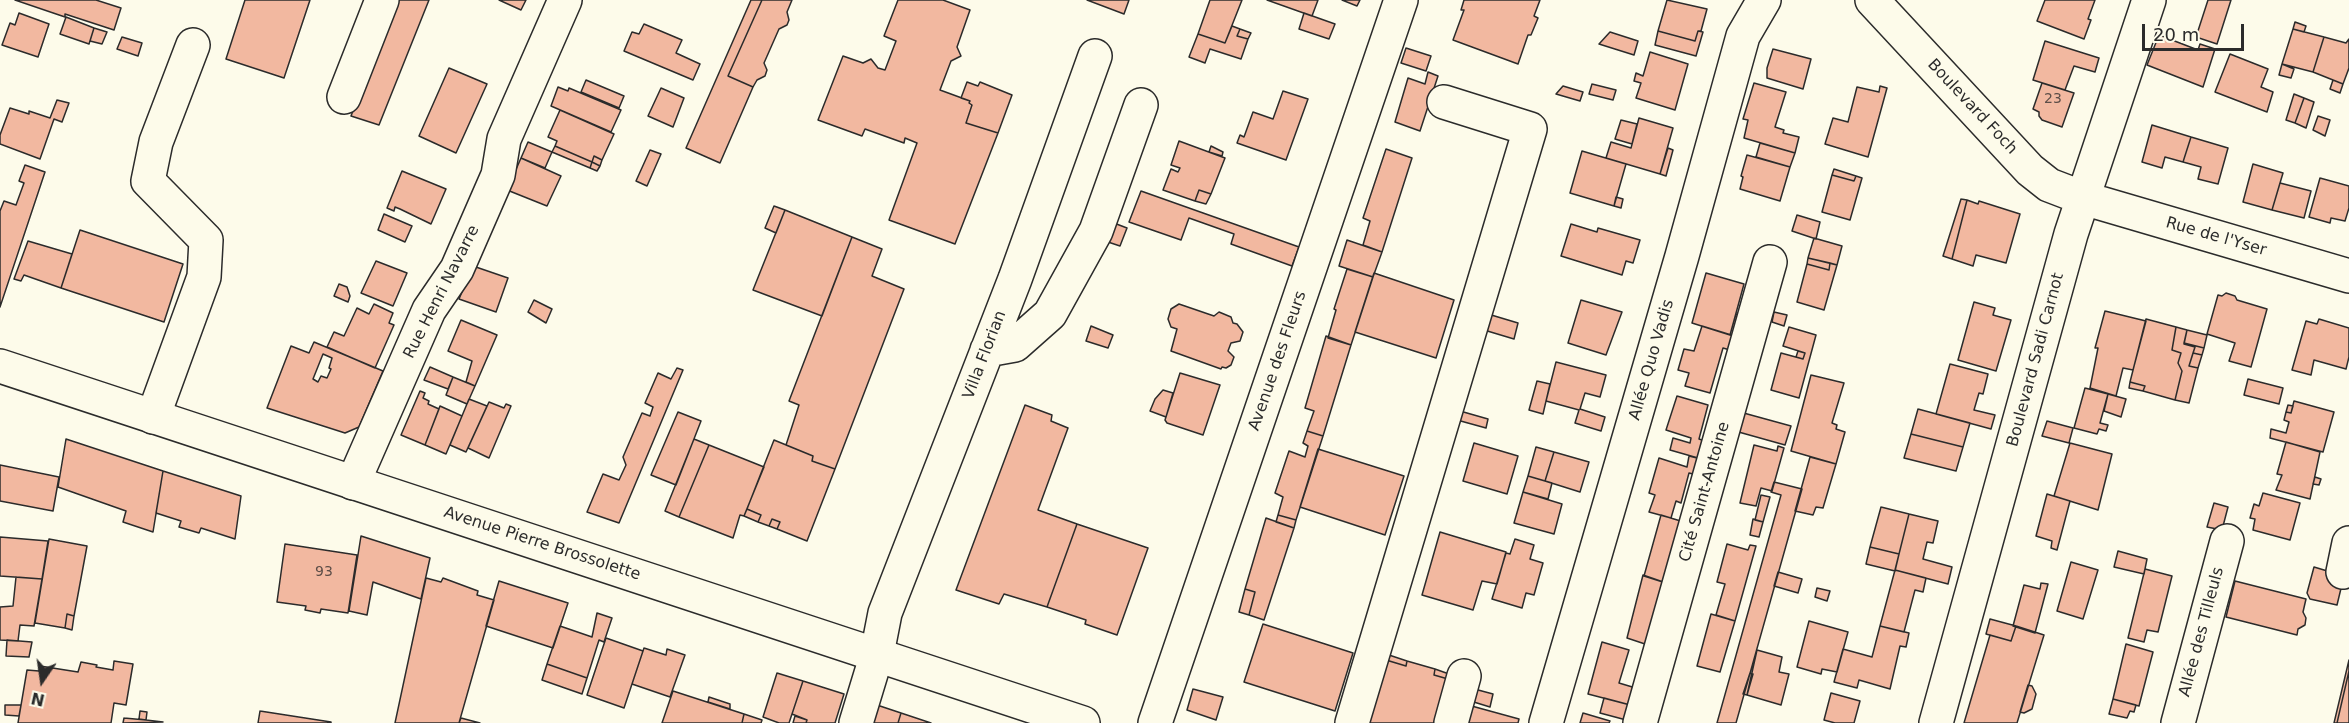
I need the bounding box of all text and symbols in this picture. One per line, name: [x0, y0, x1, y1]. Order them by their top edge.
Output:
scale bar: [2145, 12, 2247, 50]
text: 20 m: [2153, 24, 2199, 45]
street label: Boulevard Foch: [1923, 55, 2021, 159]
house number: 23: [2044, 91, 2062, 107]
street label: Rue de l'Yser: [2163, 213, 2269, 261]
street label: Rue Henri Navarre: [400, 222, 484, 362]
street label: Boulevard Sadi Carnot: [2004, 271, 2068, 449]
street label: Avenue des Fleurs: [1245, 289, 1311, 433]
street label: Allée Quo Vadis: [1626, 297, 1678, 423]
street label: Villa Florian: [959, 308, 1011, 402]
street label: Cité Saint-Antoine: [1676, 420, 1734, 564]
street label: Avenue Pierre Brossolette: [441, 503, 643, 585]
house number: 93: [315, 564, 333, 580]
street label: Allée des Tilleuls: [2175, 565, 2229, 699]
north arrow: [12, 651, 72, 711]
text: N: [29, 688, 47, 710]

